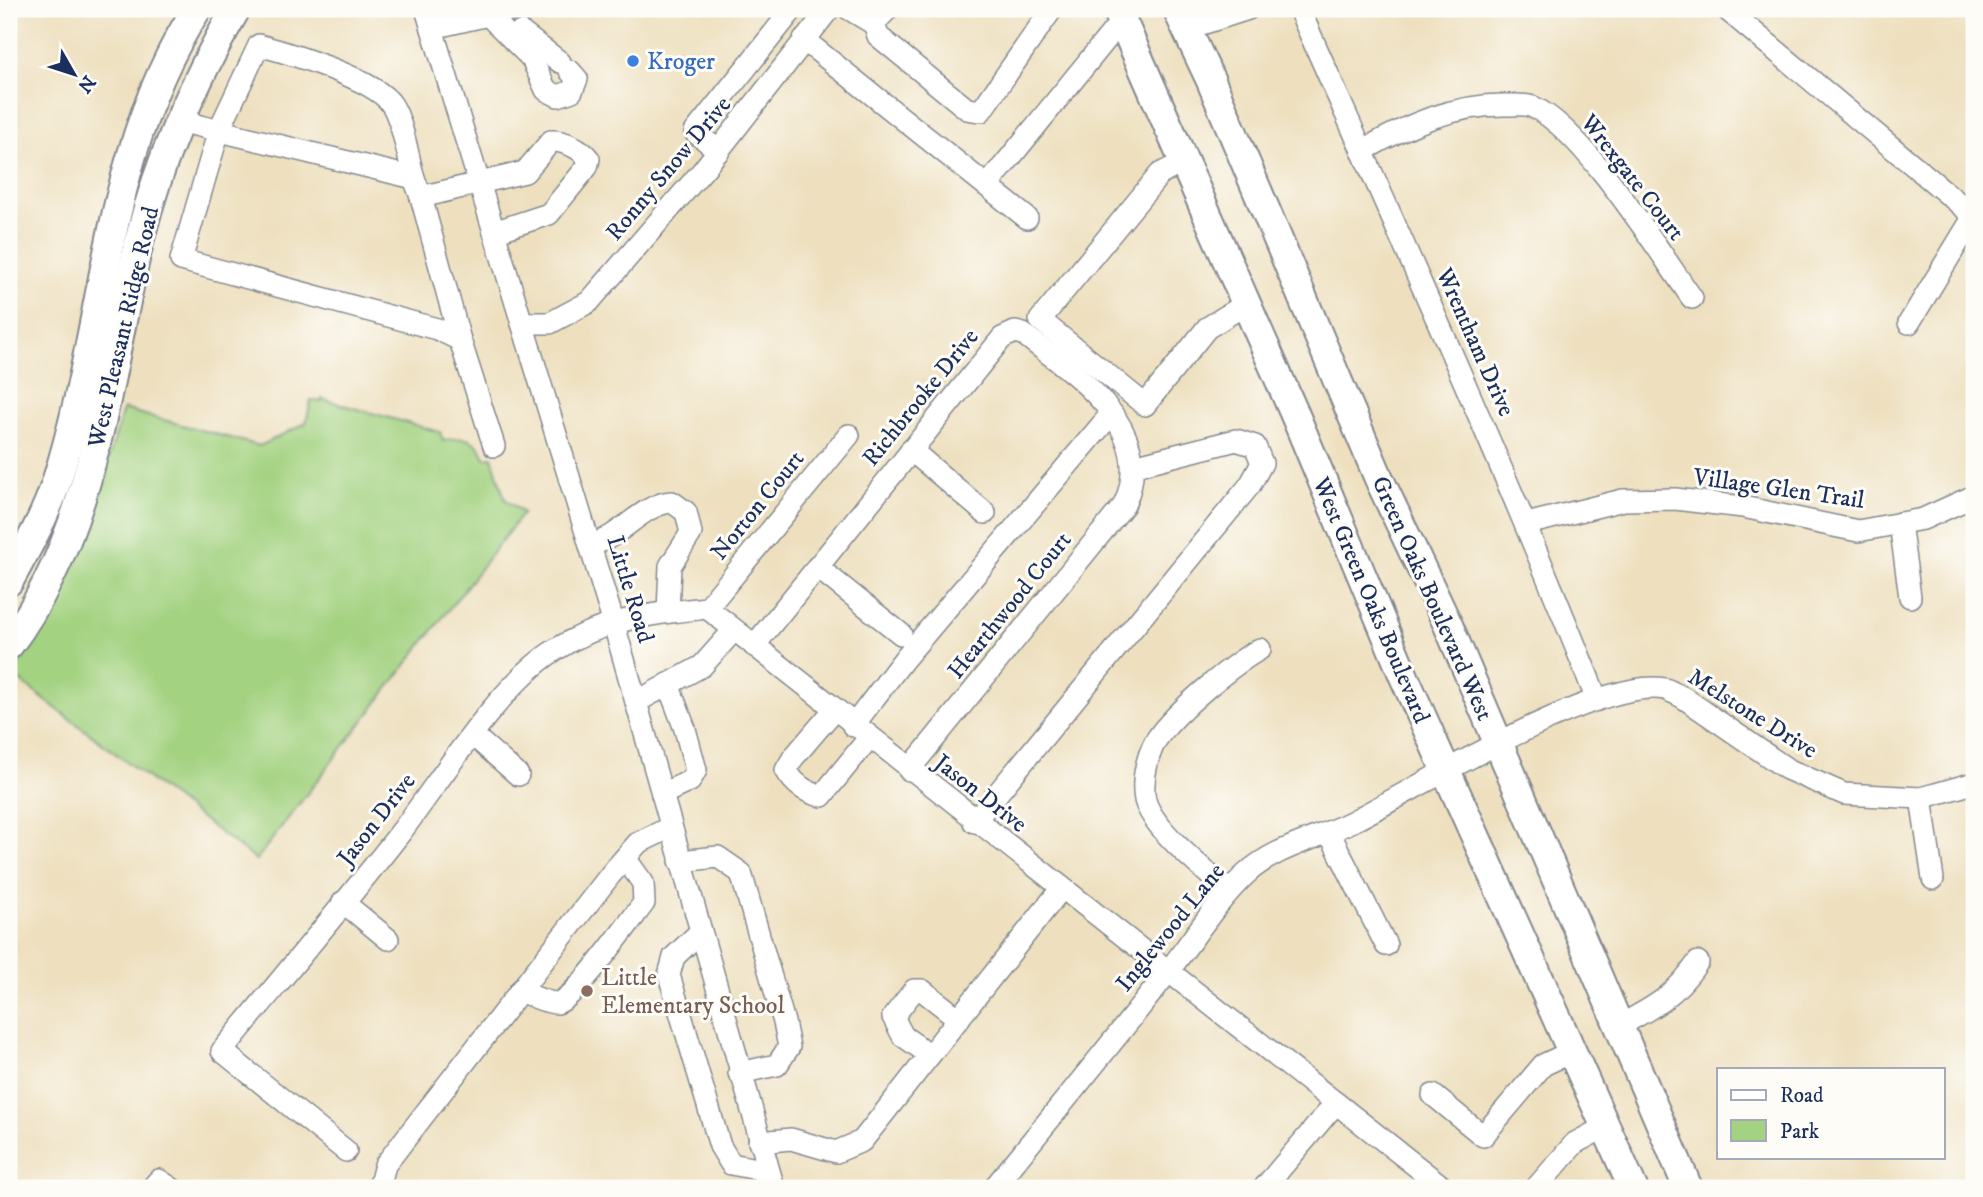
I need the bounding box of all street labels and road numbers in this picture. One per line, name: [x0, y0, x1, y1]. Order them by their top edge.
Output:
street label: Ronny Snow Drive: [600, 90, 738, 247]
street label: Wrexgate Court: [1573, 108, 1691, 247]
street label: West Pleasant Ridge Road: [81, 204, 166, 452]
street label: Wrentham Drive: [1429, 263, 1521, 421]
street label: Richbrooke Drive: [856, 323, 986, 473]
street label: Norton Court: [704, 444, 811, 567]
street label: Village Glen Trail: [1690, 462, 1867, 516]
street label: West Green Oaks Boulevard: [1305, 472, 1437, 728]
street label: Green Oaks Boulevard West: [1365, 472, 1500, 725]
street label: Hearthwood Court: [941, 526, 1078, 685]
street label: Little Road: [600, 532, 661, 647]
street label: Melstone Drive: [1682, 662, 1823, 766]
street label: Jason Drive: [926, 747, 1033, 840]
street label: Jason Drive: [330, 767, 423, 874]
street label: Inglewood Lane: [1110, 857, 1232, 998]

